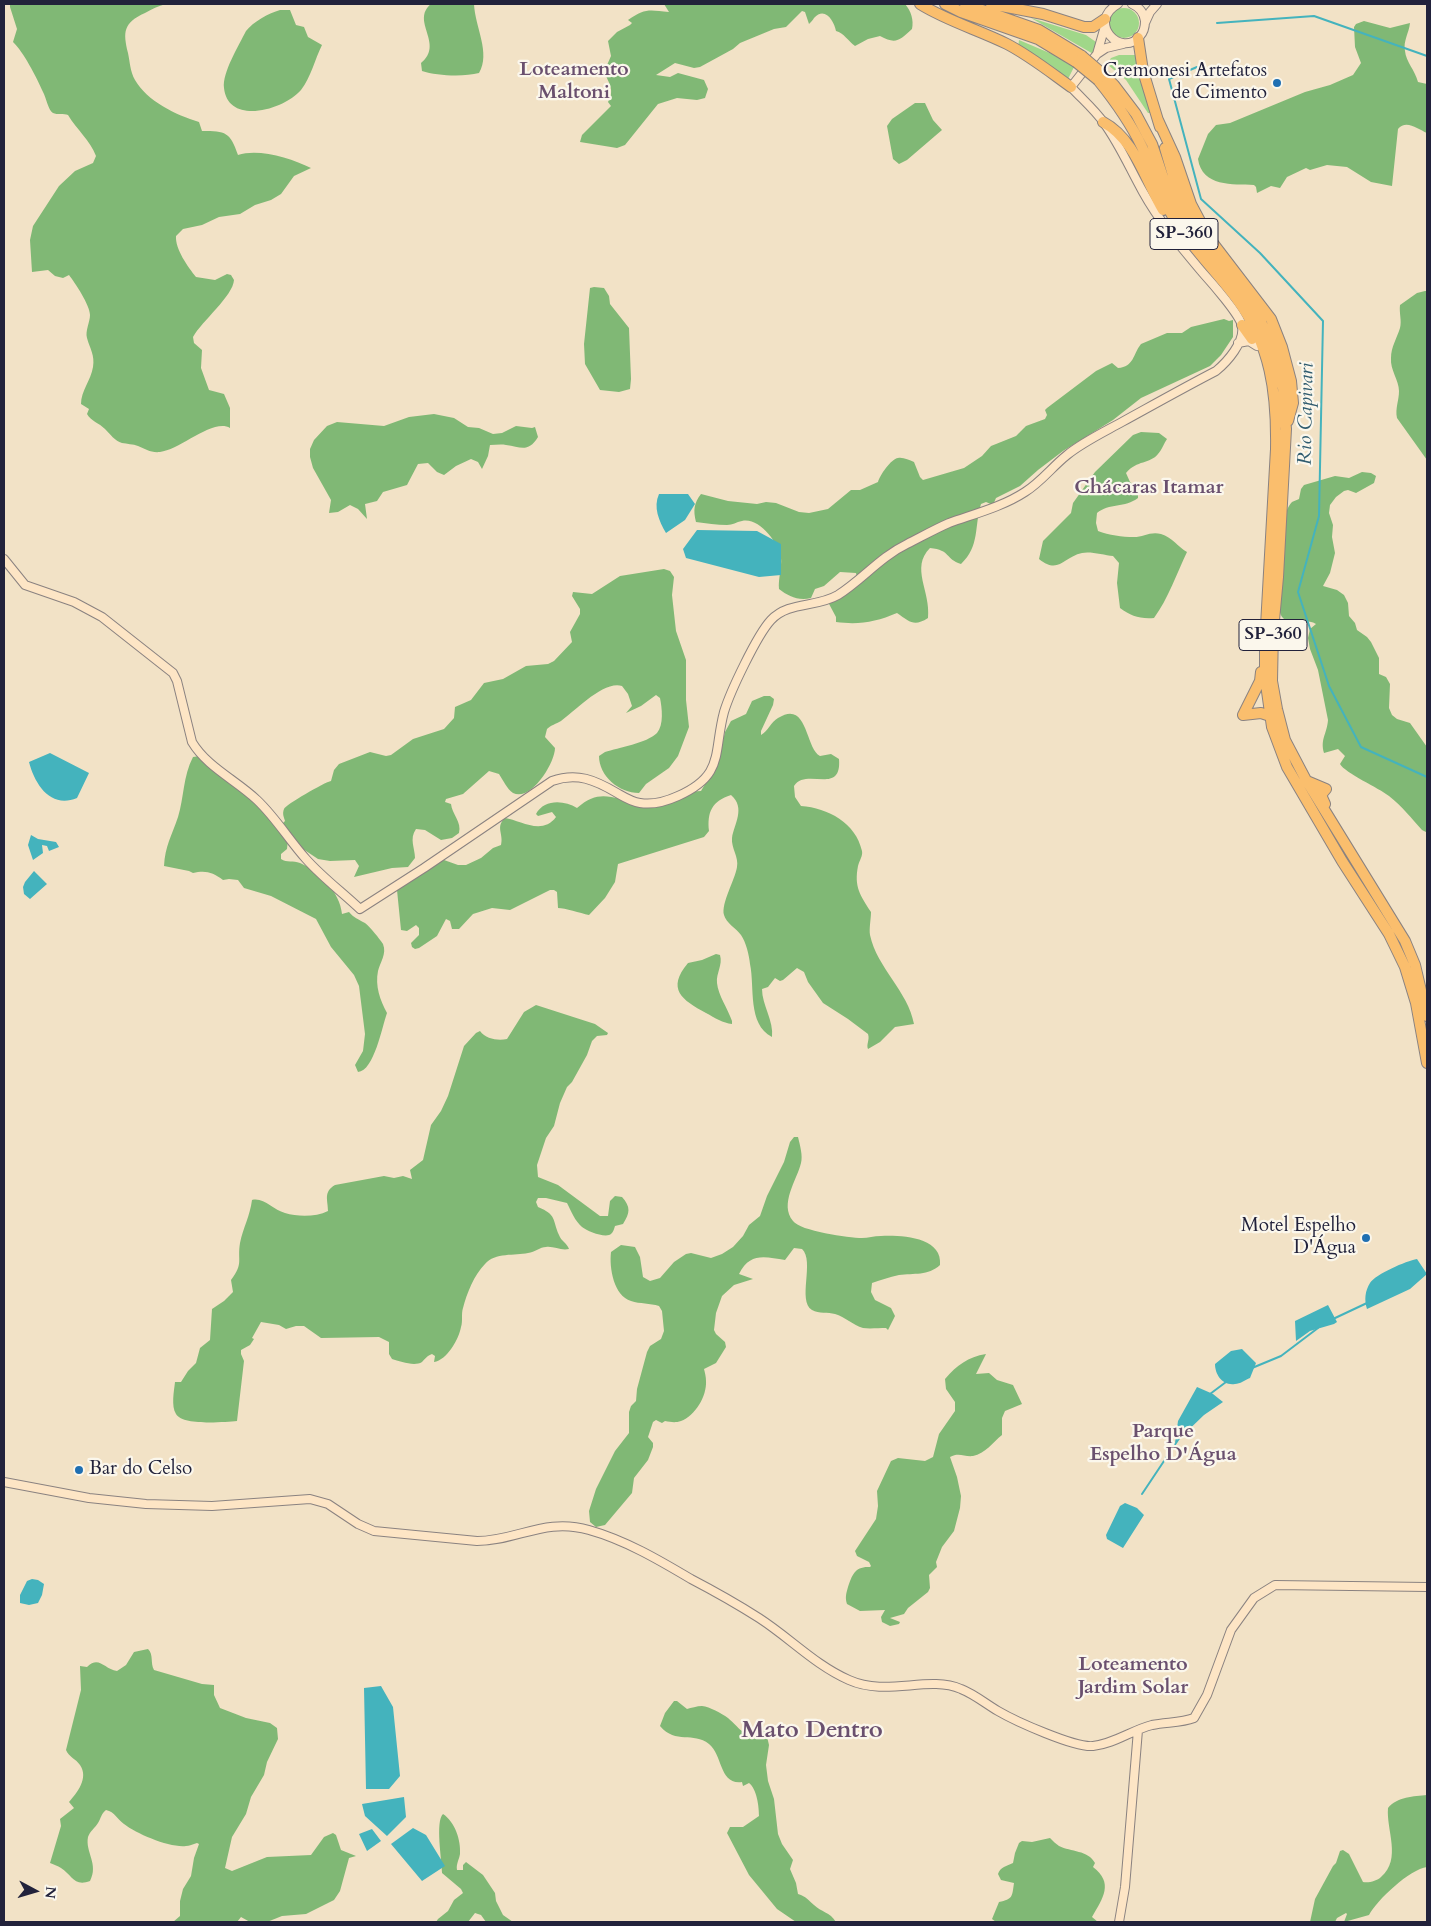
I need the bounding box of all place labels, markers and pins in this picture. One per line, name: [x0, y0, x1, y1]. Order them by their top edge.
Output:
place label: Cremonesi Artefatos de Cimento: [1103, 61, 1267, 105]
marker: Cremonesi Artefatos de Cimento: [1271, 77, 1283, 89]
place label: Motel Espelho D'Água: [1241, 1216, 1356, 1260]
marker: Motel Espelho D'Água: [1360, 1232, 1372, 1244]
place label: Bar do Celso: [89, 1459, 192, 1481]
marker: Bar do Celso: [73, 1464, 85, 1476]

